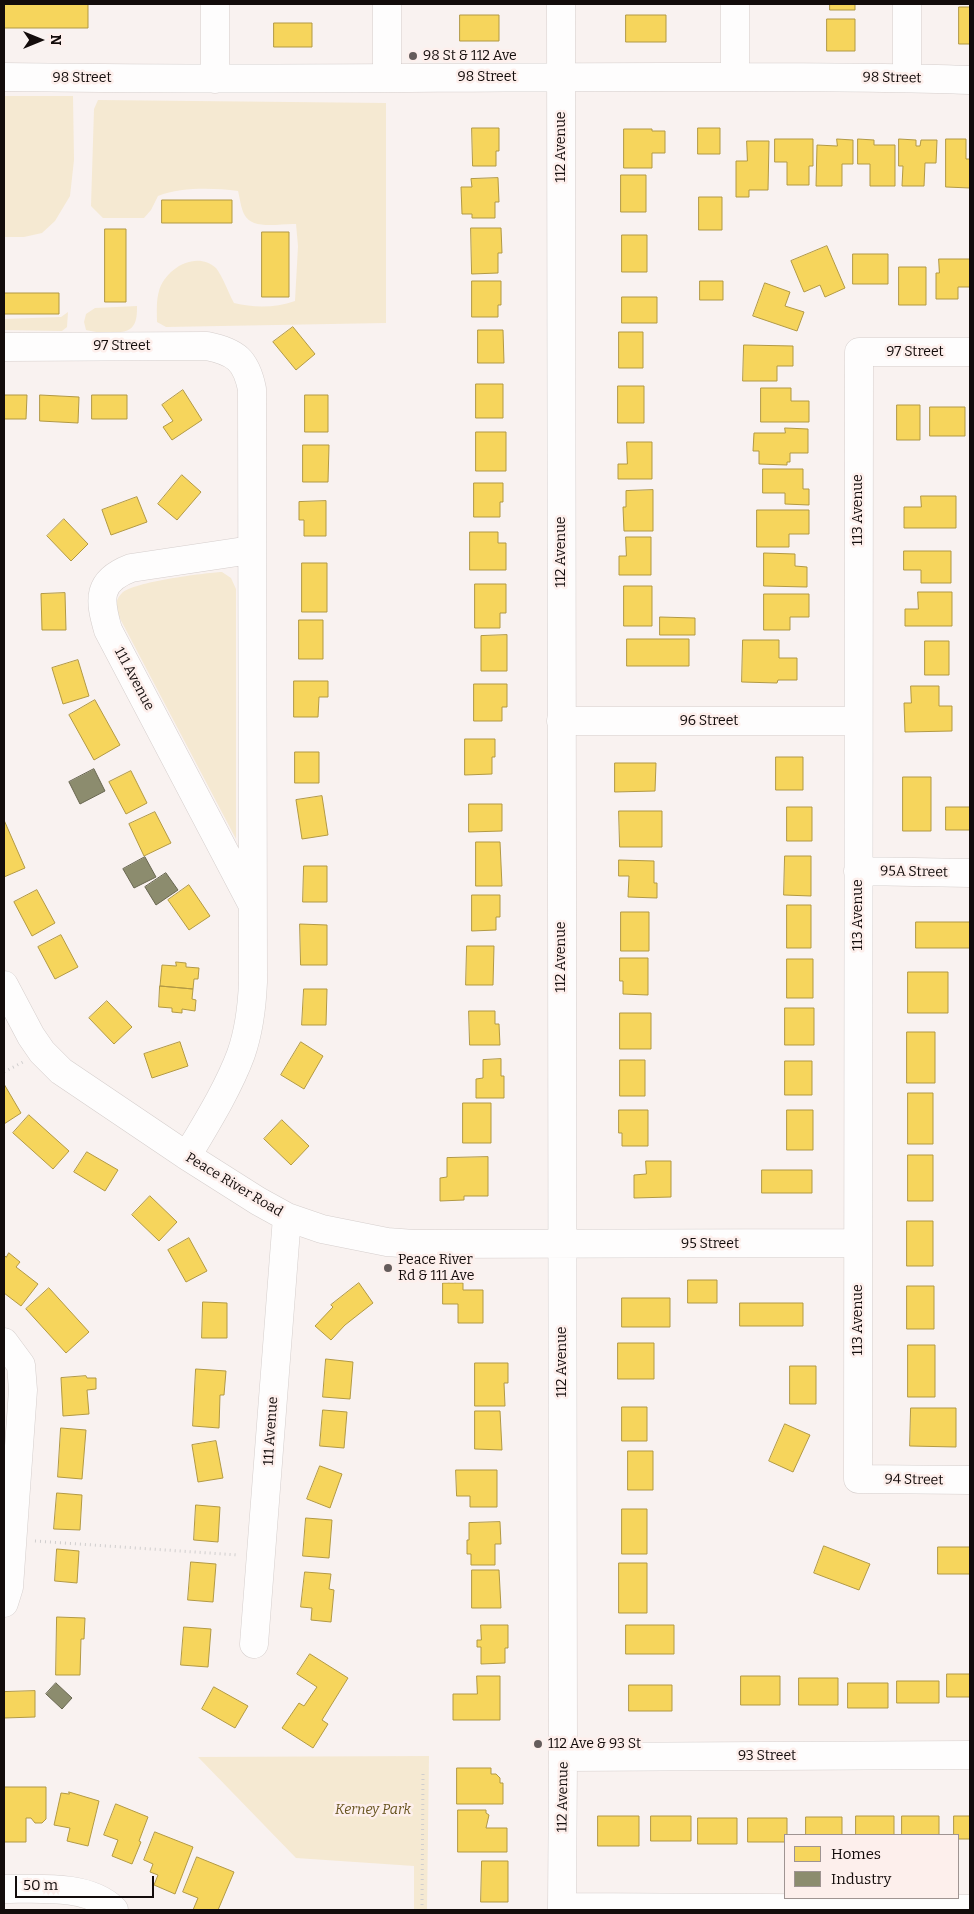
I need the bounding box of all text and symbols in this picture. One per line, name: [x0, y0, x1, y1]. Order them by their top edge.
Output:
north arrow: [15, 15, 65, 65]
text: N: [47, 35, 64, 45]
place label: 98 St & 112 Ave: [423, 48, 517, 64]
marker: 98 St & 112 Ave: [407, 50, 419, 62]
street label: 98 Street: [458, 69, 516, 85]
street label: 98 Street: [862, 69, 922, 87]
street label: 98 Street: [53, 70, 111, 86]
street label: 112 Avenue: [553, 111, 569, 183]
street label: 97 Street: [93, 338, 151, 354]
street label: 97 Street: [886, 344, 944, 360]
street label: 113 Avenue: [850, 474, 866, 546]
street label: 112 Avenue: [553, 516, 569, 588]
street label: 111 Avenue: [110, 645, 158, 713]
street label: 96 Street: [680, 713, 738, 729]
street label: 95A Street: [880, 863, 948, 881]
street label: 113 Avenue: [850, 879, 866, 951]
street label: 112 Avenue: [553, 921, 569, 993]
street label: Peace River Road: [182, 1149, 286, 1221]
street label: 95 Street: [681, 1236, 739, 1252]
place label: Peace River Rd & 111 Ave: [398, 1252, 474, 1284]
marker: Peace River Rd & 111 Ave: [382, 1262, 394, 1274]
street label: 113 Avenue: [850, 1284, 866, 1356]
street label: 112 Avenue: [554, 1326, 570, 1398]
street label: 111 Avenue: [260, 1396, 282, 1466]
street label: 94 Street: [885, 1471, 943, 1489]
place label: 112 Ave & 93 St: [548, 1736, 641, 1752]
marker: 112 Ave & 93 St: [532, 1738, 544, 1750]
street label: 93 Street: [738, 1748, 796, 1764]
street label: 112 Avenue: [554, 1761, 572, 1833]
park label: Kerney Park: [335, 1802, 411, 1818]
legend: [784, 1834, 959, 1899]
text: Homes: [831, 1845, 881, 1863]
scale bar: [18, 1866, 156, 1898]
text: Industry: [831, 1870, 891, 1888]
text: 50 m: [23, 1876, 58, 1894]

